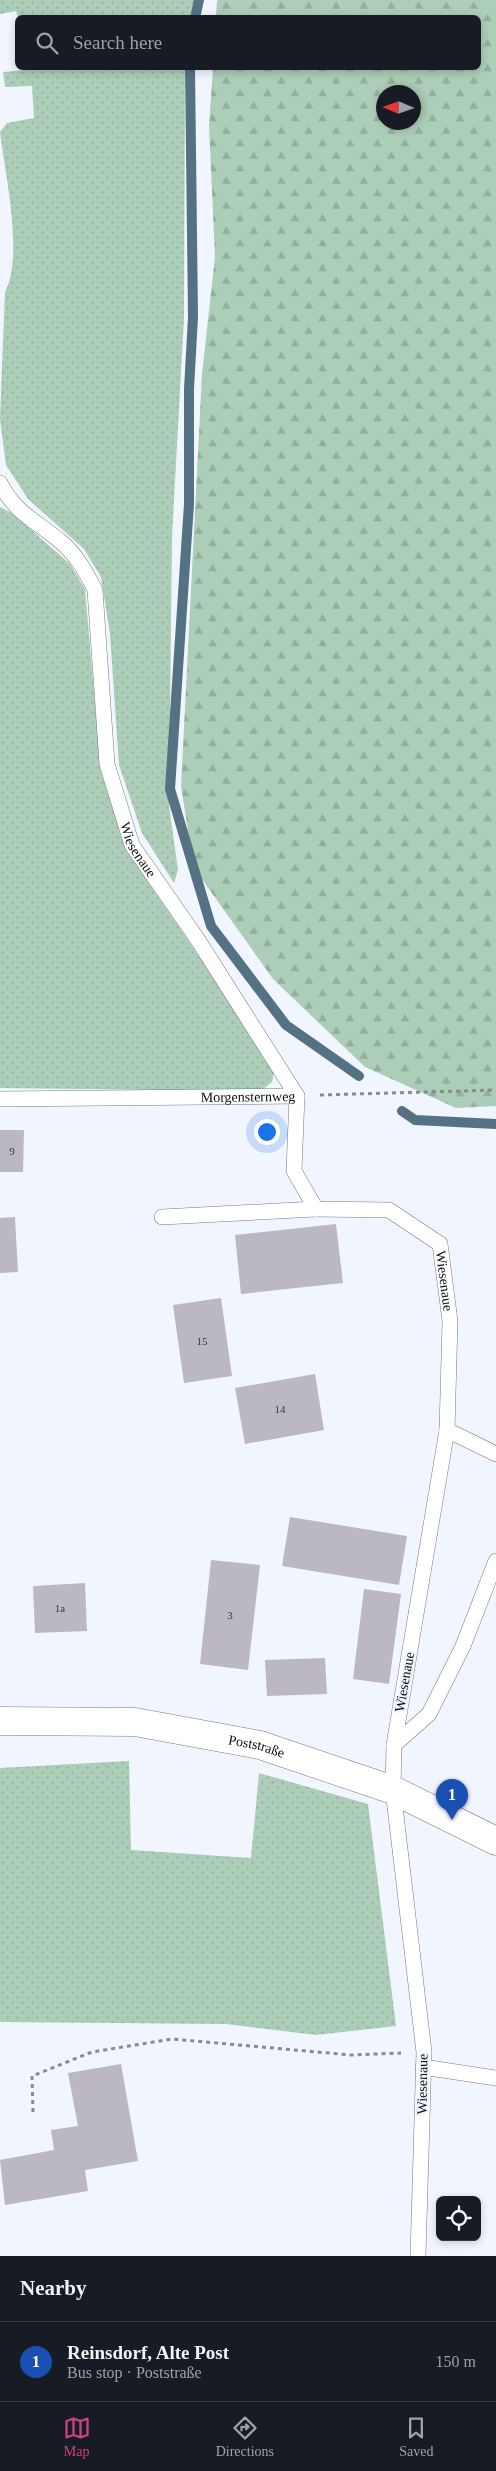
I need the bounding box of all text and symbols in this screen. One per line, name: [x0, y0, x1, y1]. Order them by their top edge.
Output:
search box: [15, 15, 481, 70]
icon: search: [33, 29, 61, 57]
text: Search here: [73, 32, 162, 53]
north arrow: [376, 85, 421, 130]
street label: Wiesenaue: [117, 820, 159, 880]
street label: Morgensternweg: [201, 1089, 295, 1105]
your location: [254, 1119, 280, 1145]
house number: 9: [9, 1145, 15, 1157]
street label: Wiesenaue: [433, 1250, 456, 1312]
house number: 15: [197, 1335, 208, 1347]
house number: 14: [275, 1403, 286, 1415]
house number: 1a: [55, 1602, 65, 1614]
house number: 3: [227, 1609, 233, 1621]
street label: Wiesenaue: [392, 1651, 417, 1713]
street label: Poststraße: [227, 1732, 287, 1761]
pin: 1: [436, 1779, 468, 1820]
street label: Wiesenaue: [414, 2053, 431, 2115]
map controls: [436, 2196, 481, 2241]
button: locate: [436, 2196, 481, 2241]
text: Nearby: [20, 2276, 87, 2300]
text: Reinsdorf, Alte Post: [67, 2342, 229, 2363]
text: 1: [32, 2353, 40, 2370]
text: 150 m: [436, 2353, 476, 2370]
text: Bus stop · Poststraße: [67, 2364, 202, 2381]
tab: Map: [63, 2414, 91, 2460]
tab: Directions: [216, 2414, 274, 2460]
tab: Saved: [399, 2414, 433, 2460]

